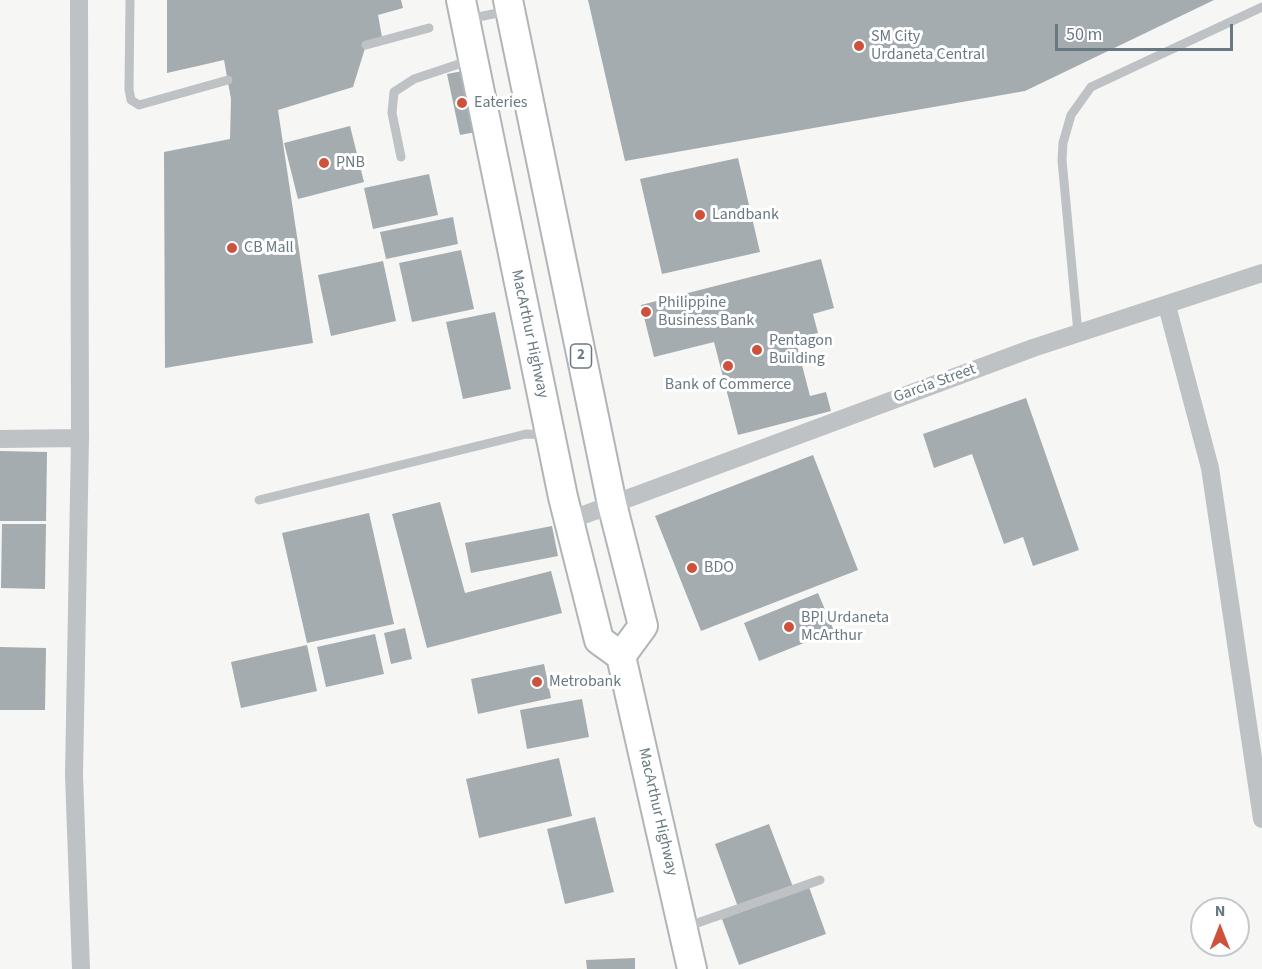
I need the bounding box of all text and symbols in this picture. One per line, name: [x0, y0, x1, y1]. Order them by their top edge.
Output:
scale bar: [1058, 12, 1236, 50]
text: 50 m: [1066, 22, 1102, 47]
place label: SM City Urdaneta Central: [871, 27, 985, 65]
marker: SM City Urdaneta Central: [852, 39, 866, 53]
place label: Eateries: [474, 93, 528, 113]
marker: Eateries: [455, 96, 469, 110]
place label: PNB: [336, 153, 365, 173]
marker: PNB: [317, 156, 331, 170]
place label: Landbank: [712, 205, 779, 225]
marker: Landbank: [693, 208, 707, 222]
place label: CB Mall: [244, 238, 294, 258]
marker: CB Mall: [225, 241, 239, 255]
street label: MacArthur Highway: [506, 268, 552, 400]
place label: Philippine Business Bank: [658, 293, 754, 331]
marker: Philippine Business Bank: [639, 305, 653, 319]
place label: Pentagon Building: [769, 331, 833, 369]
marker: Pentagon Building: [750, 343, 764, 357]
road number: 2: [570, 344, 592, 368]
marker: Bank of Commerce: [721, 359, 735, 373]
street label: Garcia Street: [891, 360, 979, 408]
place label: Bank of Commerce: [665, 375, 791, 395]
place label: BDO: [704, 558, 734, 578]
marker: BDO: [685, 561, 699, 575]
place label: BPI Urdaneta McArthur: [801, 608, 889, 646]
marker: BPI Urdaneta McArthur: [782, 620, 796, 634]
place label: Metrobank: [549, 672, 621, 692]
marker: Metrobank: [530, 675, 544, 689]
street label: MacArthur Highway: [633, 746, 681, 878]
north arrow: [1190, 897, 1250, 957]
text: N: [1215, 900, 1225, 922]

